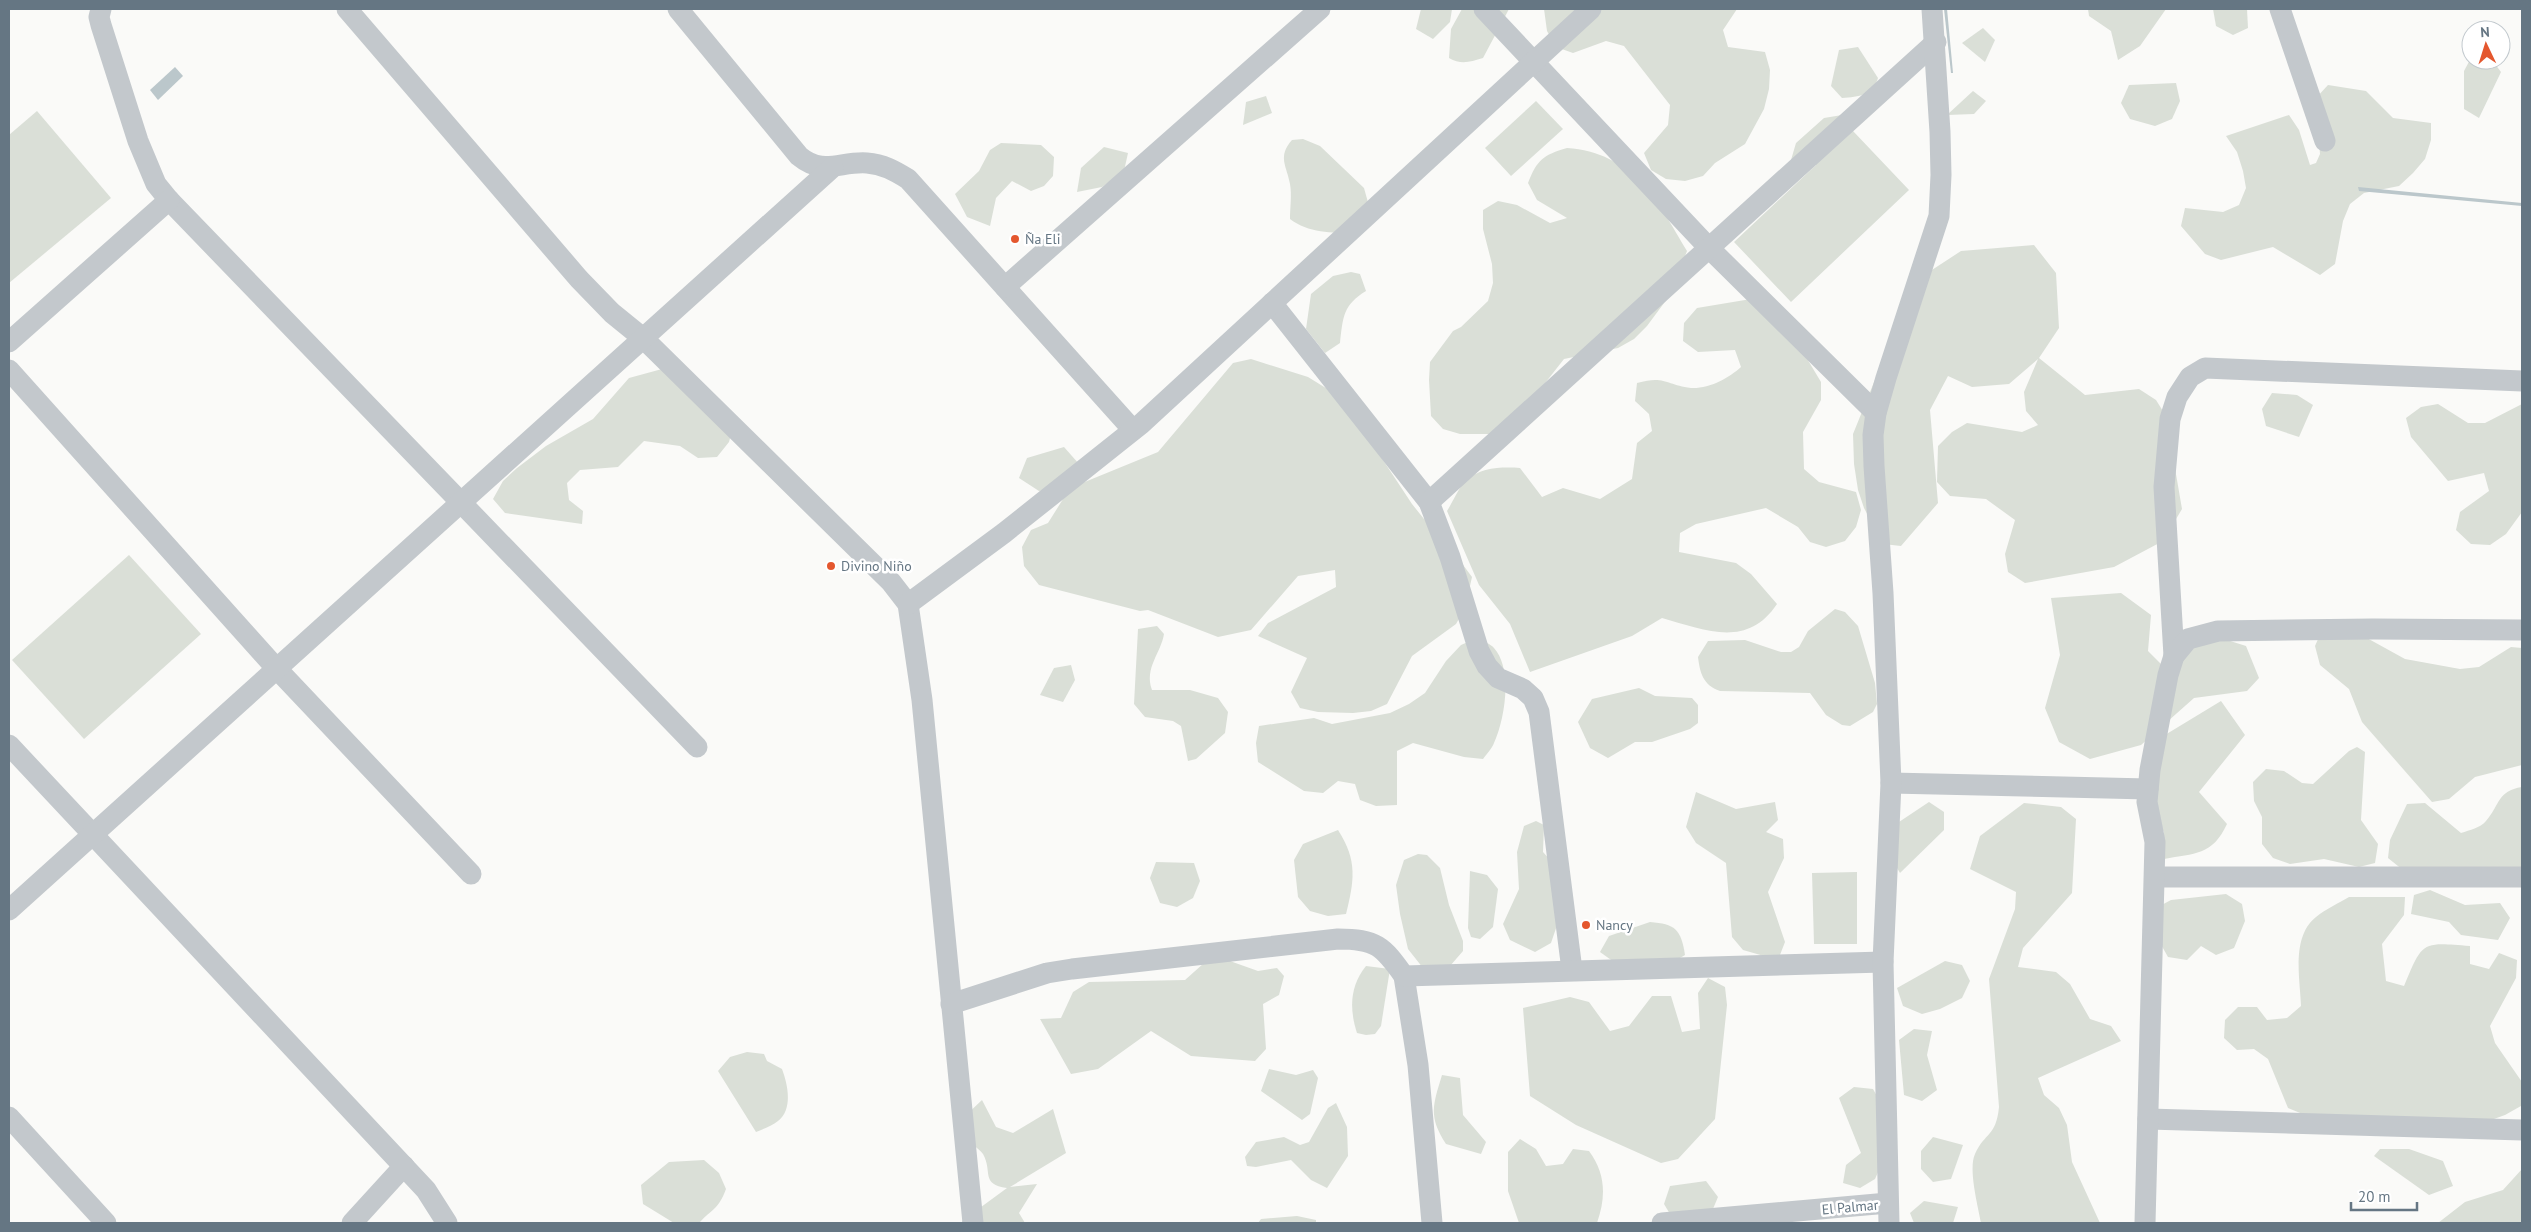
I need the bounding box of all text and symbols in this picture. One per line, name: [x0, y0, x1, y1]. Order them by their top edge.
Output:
north arrow: [2461, 20, 2511, 70]
text: N: [2480, 23, 2490, 41]
place label: Ña Eli: [1025, 230, 1060, 248]
marker: Ña Eli: [1009, 233, 1021, 245]
place label: Divino Niño: [841, 557, 912, 575]
marker: Divino Niño: [825, 560, 837, 572]
place label: Nancy: [1596, 916, 1633, 934]
marker: Nancy: [1580, 919, 1592, 931]
scale bar: [2351, 1180, 2417, 1212]
text: 20 m: [2358, 1187, 2391, 1206]
street label: El Palmar: [1821, 1196, 1879, 1218]

